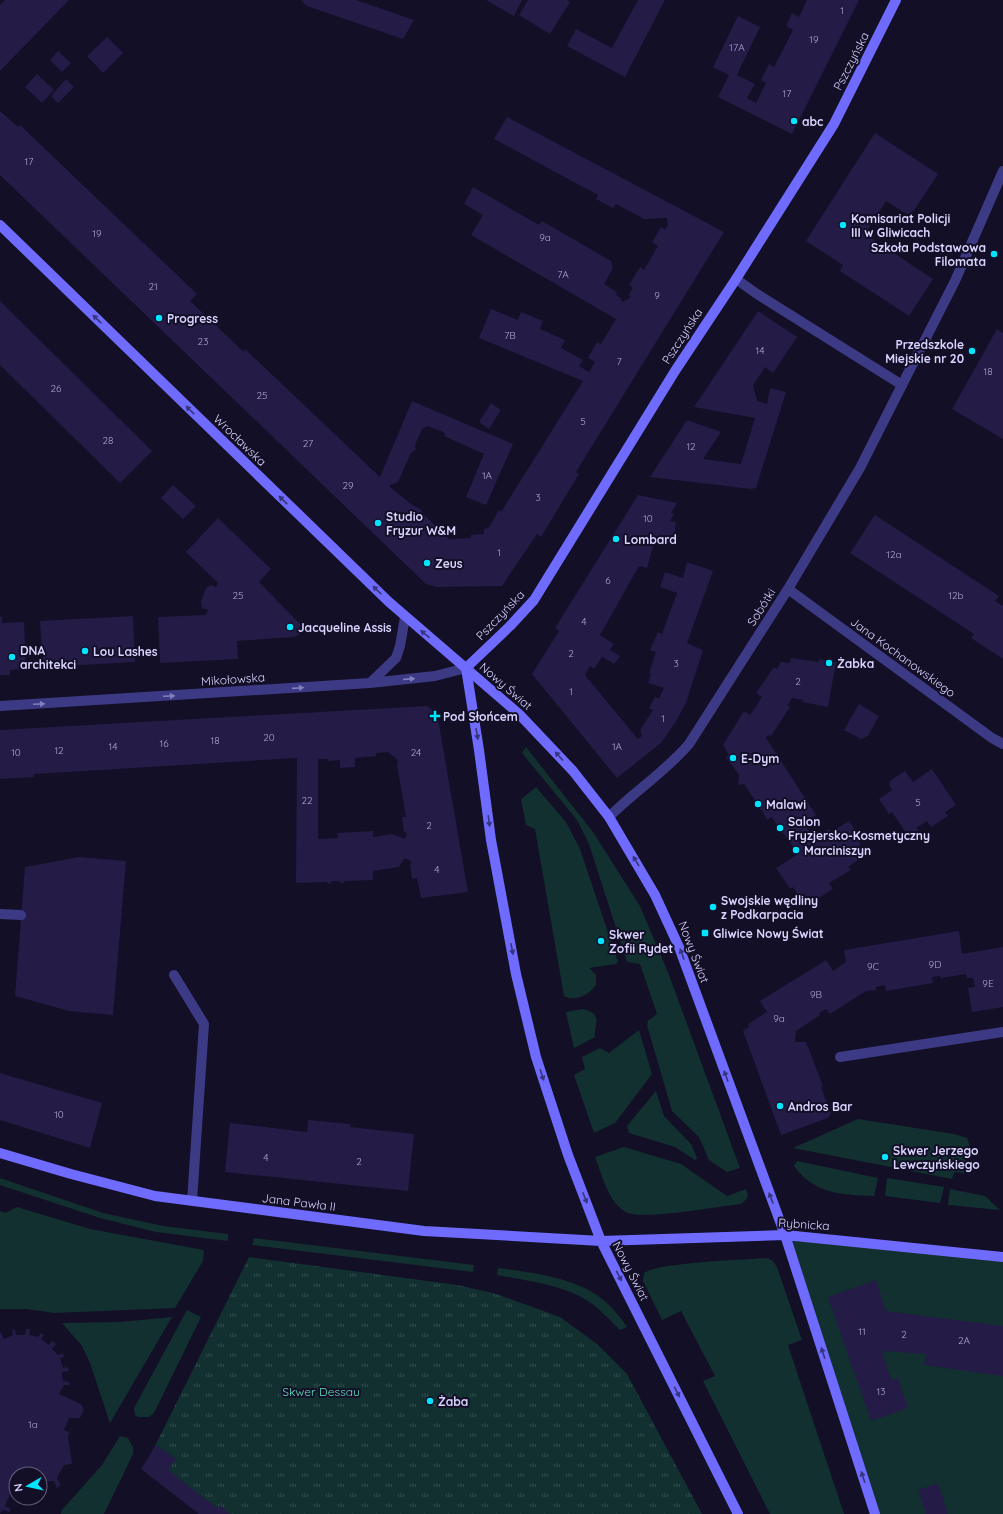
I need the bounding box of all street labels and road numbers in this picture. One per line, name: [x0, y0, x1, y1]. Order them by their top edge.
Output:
street label: Pszczyńska: [830, 29, 872, 93]
street label: Pszczyńska: [658, 305, 706, 367]
street label: Wrocławska: [210, 411, 270, 469]
street label: Sobótki: [744, 585, 778, 629]
street label: Pszczyńska: [473, 587, 527, 643]
street label: Jana Kochanowskiego: [848, 614, 958, 700]
street label: Nowy Świat: [477, 659, 535, 713]
street label: Mikołowska: [200, 669, 266, 689]
street label: Nowy Świat: [675, 919, 713, 985]
street label: Jana Pawła II: [261, 1190, 337, 1214]
street label: Rybnicka: [778, 1215, 830, 1233]
street label: Nowy Świat: [610, 1239, 652, 1303]

